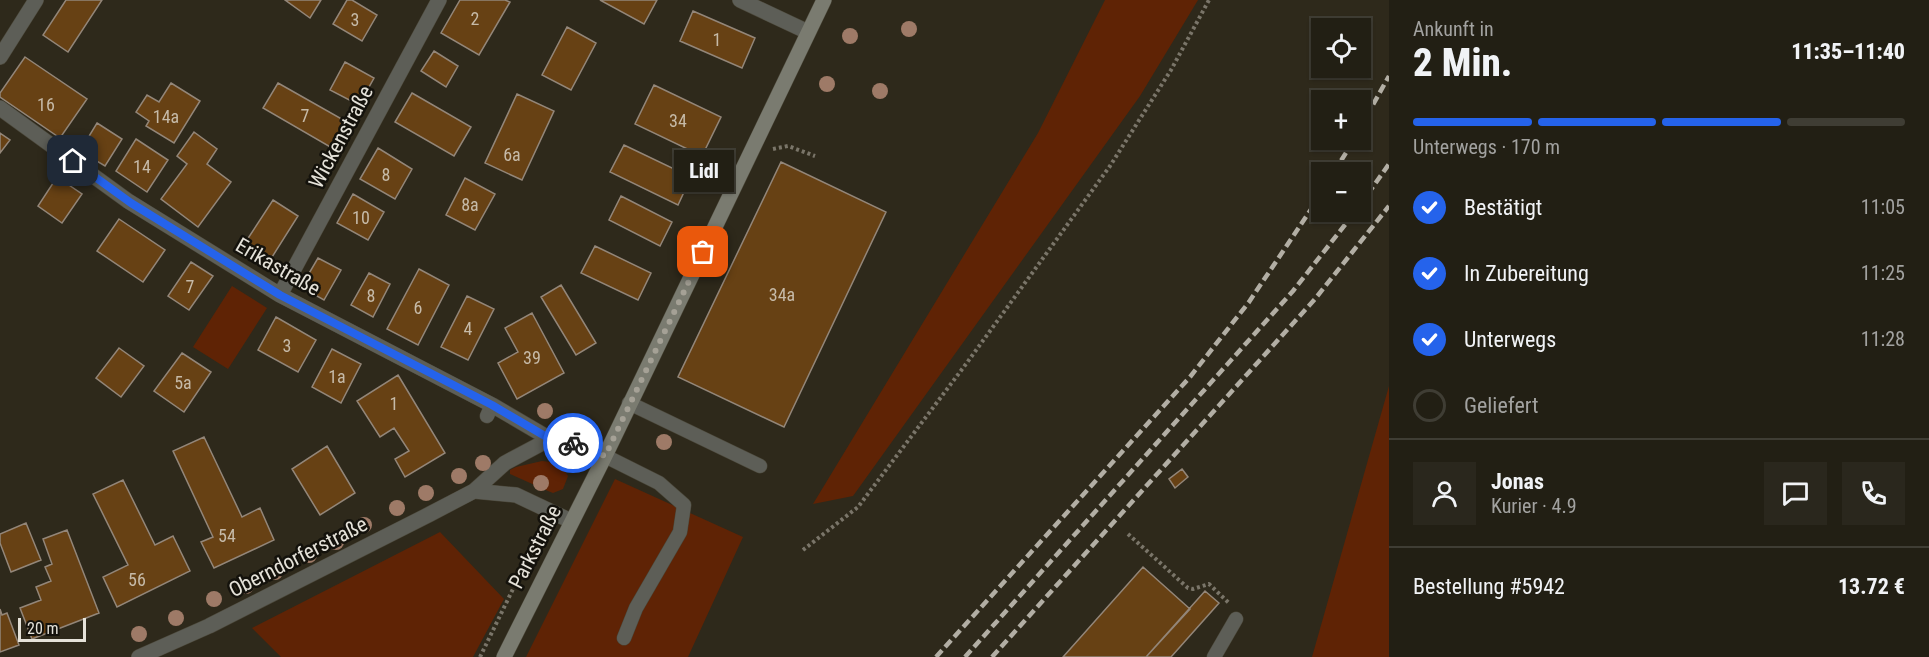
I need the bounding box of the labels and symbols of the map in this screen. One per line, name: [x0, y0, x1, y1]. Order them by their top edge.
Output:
house number: 2: [471, 8, 480, 29]
house number: 3: [351, 9, 359, 30]
house number: 1: [713, 29, 721, 50]
street label: Wickenstraße: [304, 82, 378, 192]
house number: 16: [37, 94, 55, 115]
house number: 7: [301, 105, 310, 126]
house number: 14a: [153, 106, 179, 127]
house number: 34: [669, 110, 687, 131]
pin: [47, 135, 98, 186]
house number: 6a: [503, 144, 521, 165]
callout: Lidl: [673, 150, 733, 192]
house number: 14: [133, 156, 151, 177]
house number: 8: [382, 164, 390, 185]
house number: 8a: [461, 194, 479, 215]
house number: 10: [352, 207, 370, 228]
pin: [677, 226, 728, 277]
street label: Erikastraße: [231, 233, 325, 301]
house number: 7: [186, 276, 195, 297]
house number: 34a: [769, 284, 795, 305]
house number: 8: [367, 285, 375, 306]
house number: 6: [414, 297, 422, 318]
house number: 4: [464, 318, 473, 339]
house number: 3: [283, 335, 291, 356]
house number: 39: [523, 347, 541, 368]
house number: 1a: [328, 366, 346, 387]
house number: 5a: [174, 372, 192, 393]
house number: 1: [390, 393, 398, 414]
courier: [543, 413, 603, 473]
street label: Parkstraße: [504, 501, 566, 593]
street label: Oberndorferstraße: [225, 512, 371, 602]
house number: 54: [218, 525, 236, 546]
house number: 56: [128, 569, 146, 590]
scale bar: [18, 615, 86, 642]

